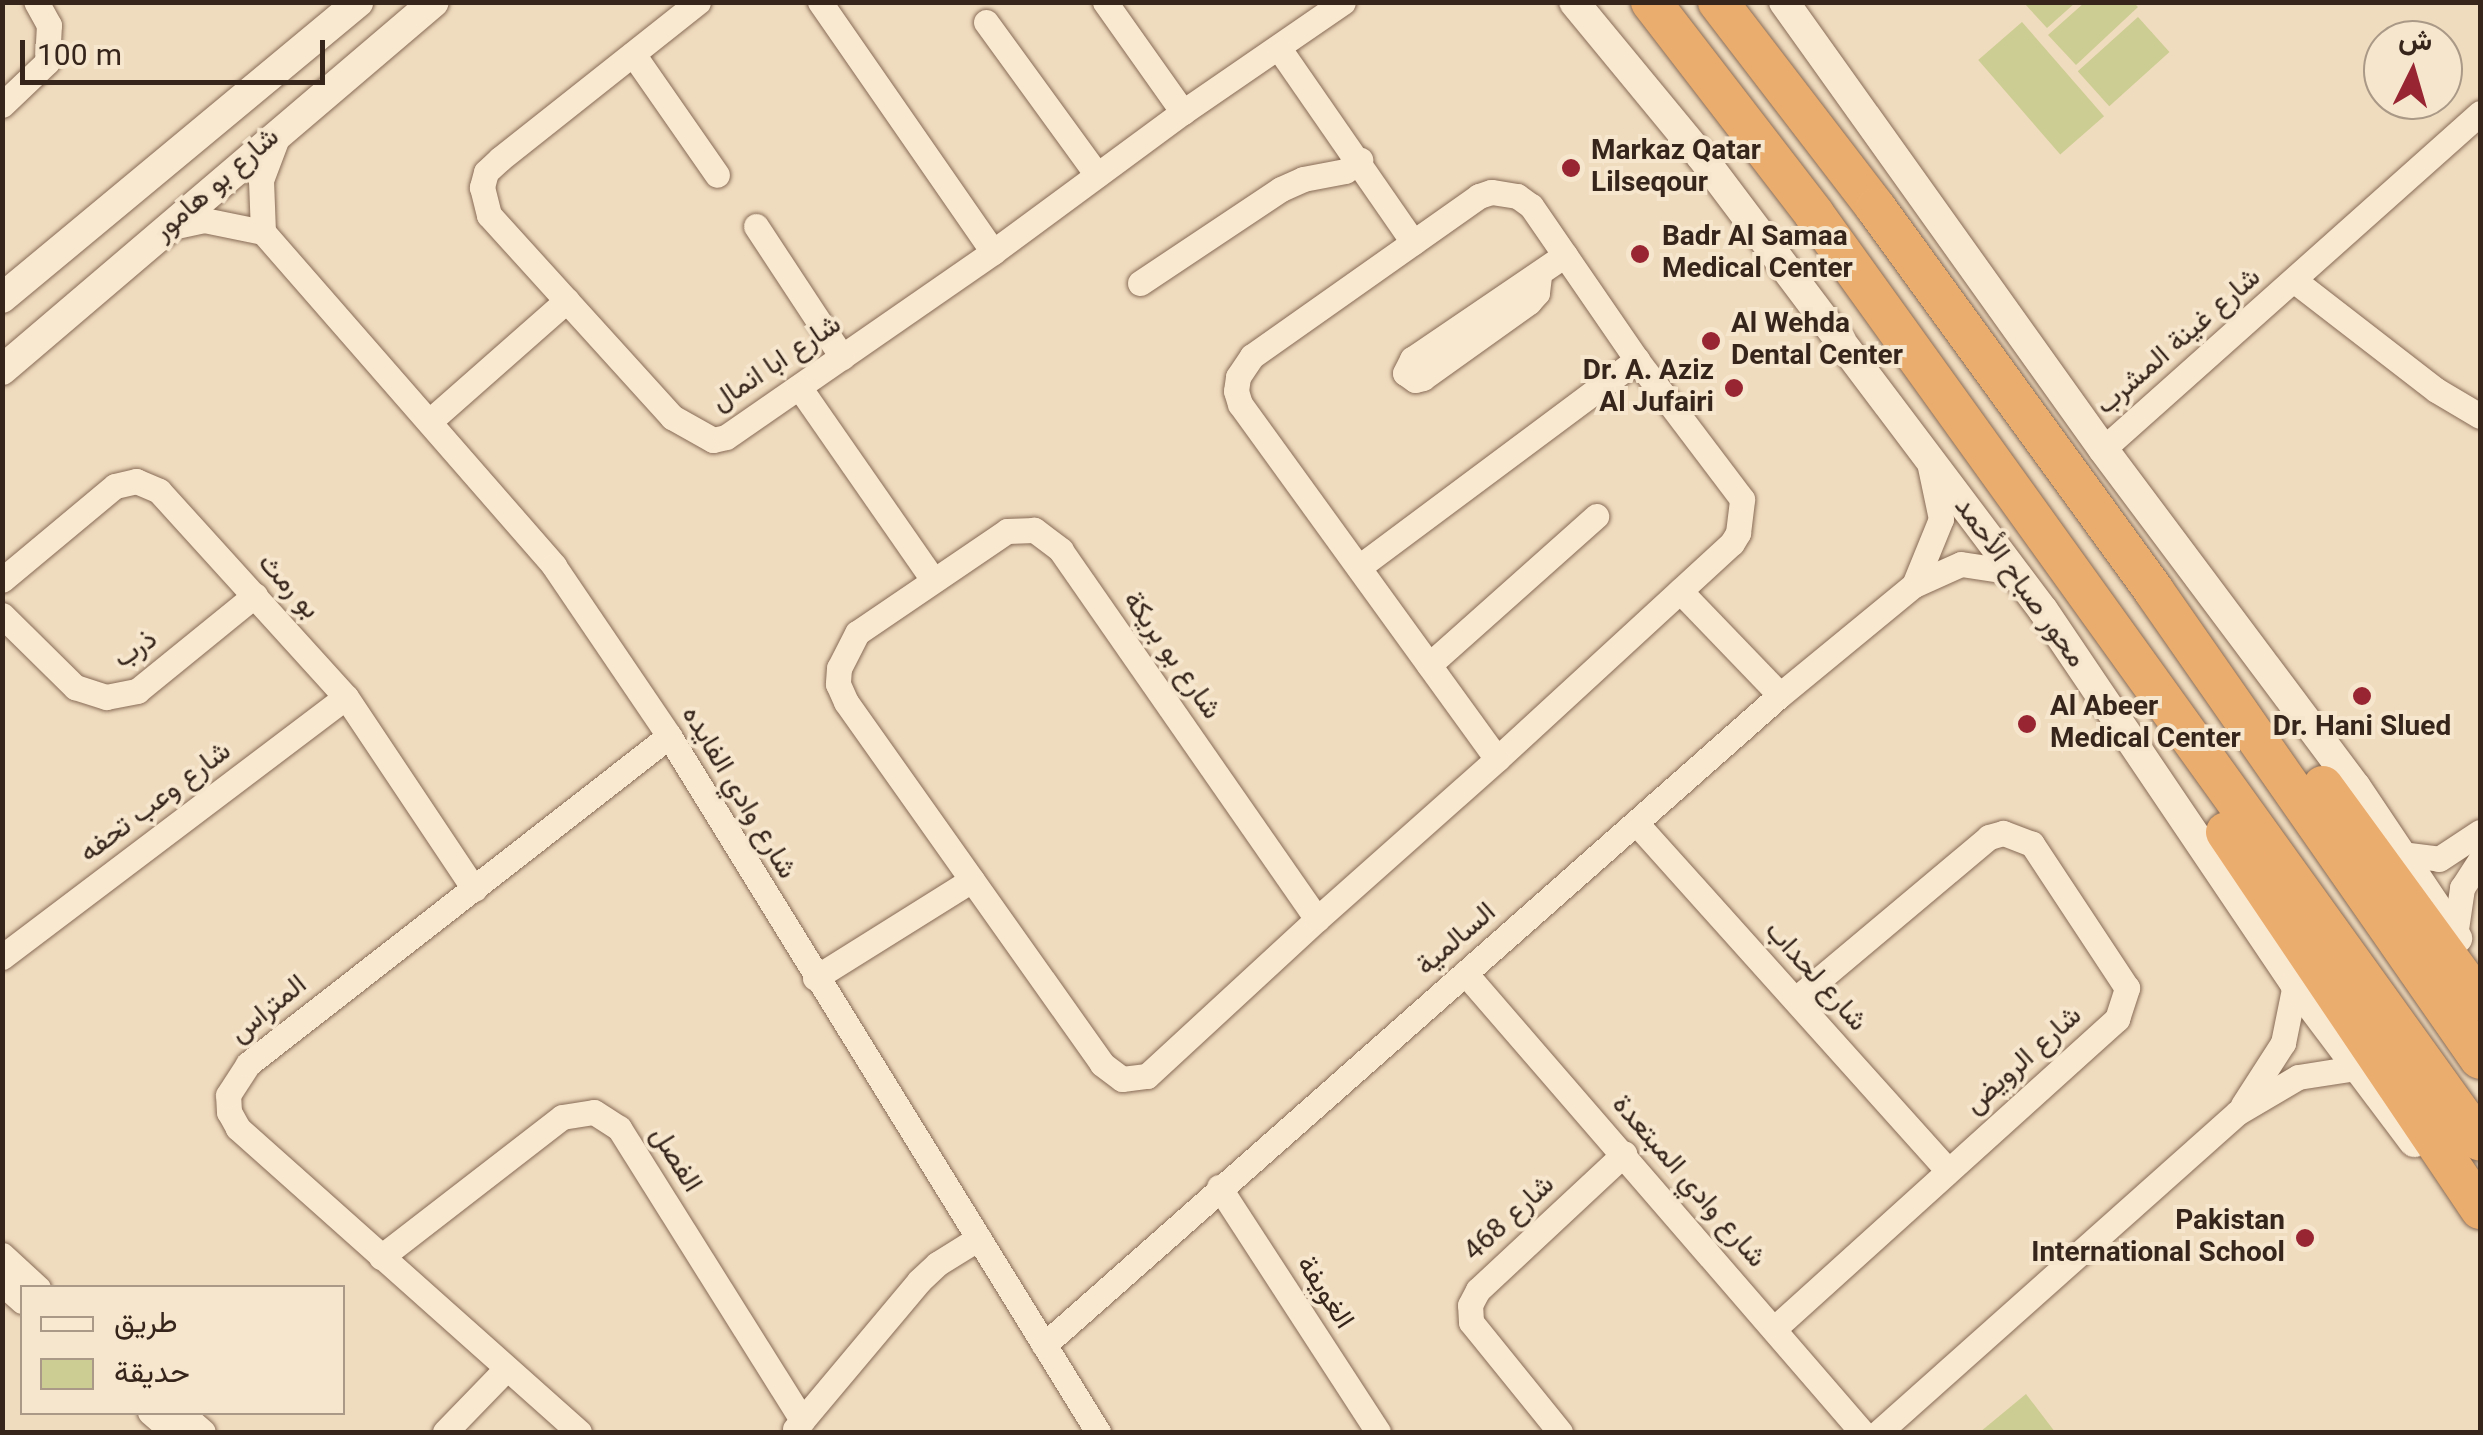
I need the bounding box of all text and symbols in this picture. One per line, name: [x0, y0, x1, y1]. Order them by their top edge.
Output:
text: ش: [2397, 19, 2434, 65]
scale bar: [25, 20, 330, 82]
north arrow: [2363, 20, 2463, 120]
text: 100 m: [37, 34, 122, 81]
street label: شارع بو هامور: [147, 121, 287, 249]
place label: Markaz Qatar Lilseqour: [1591, 135, 1761, 201]
marker: Markaz Qatar Lilseqour: [1560, 157, 1582, 179]
place label: Badr Al Samaa Medical Center: [1662, 221, 1853, 287]
marker: Badr Al Samaa Medical Center: [1627, 241, 1653, 267]
street label: شارع غينة المشرب: [2090, 261, 2268, 423]
street label: شارع ابا انمال: [706, 308, 848, 420]
place label: Al Wehda Dental Center: [1731, 308, 1903, 374]
marker: Al Wehda Dental Center: [1700, 330, 1722, 352]
place label: Dr. A. Aziz Al Jufairi: [1583, 355, 1714, 421]
marker: Dr. A. Aziz Al Jufairi: [1723, 377, 1745, 399]
street label: محور صباح الأحمد: [1946, 491, 2092, 675]
street label: بو رمث: [250, 547, 326, 627]
street label: شارع بو بريكة: [1115, 585, 1227, 727]
street label: ذرب: [108, 623, 164, 677]
marker: Dr. Hani Slued: [2351, 685, 2373, 707]
place label: Al Abeer Medical Center: [2050, 691, 2241, 757]
street label: شارع وادي الفايده: [673, 700, 803, 886]
marker: Al Abeer Medical Center: [2014, 711, 2040, 737]
place label: Dr. Hani Slued: [2273, 711, 2451, 745]
street label: شارع وعب تحفه: [74, 735, 238, 871]
street label: السالمية: [1410, 896, 1504, 984]
street label: شارع لحداب: [1757, 915, 1873, 1039]
street label: المتراس: [224, 969, 314, 1051]
street label: شارع الرويض: [1959, 1000, 2089, 1122]
street label: شارع وادي المبتعدة: [1604, 1089, 1772, 1275]
street label: الفصل: [642, 1121, 708, 1199]
street label: شارع 468: [1458, 1169, 1562, 1269]
place label: Pakistan International School: [2031, 1205, 2285, 1271]
marker: Pakistan International School: [2294, 1227, 2316, 1249]
street label: الغويفة: [1288, 1250, 1360, 1336]
legend: [20, 1285, 345, 1415]
text: طريق: [114, 1301, 178, 1348]
text: حديقة: [114, 1351, 190, 1398]

